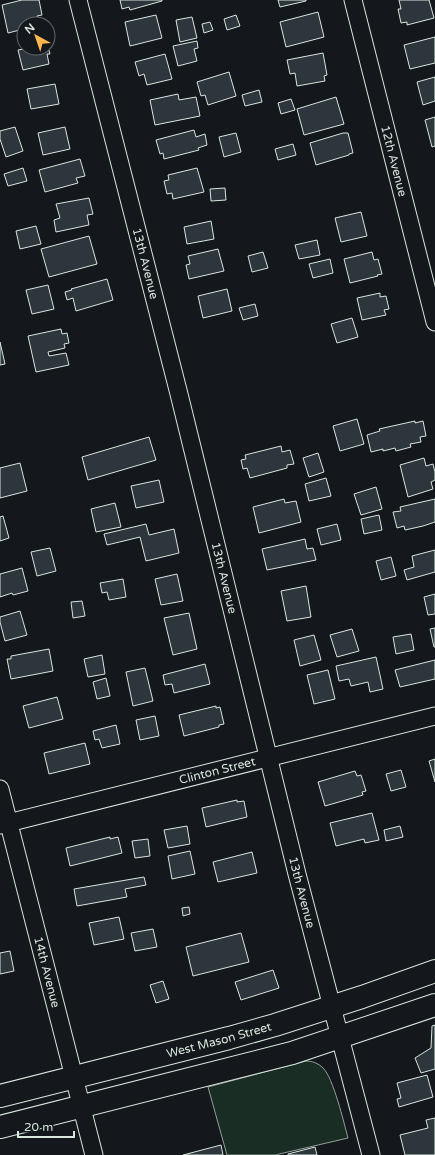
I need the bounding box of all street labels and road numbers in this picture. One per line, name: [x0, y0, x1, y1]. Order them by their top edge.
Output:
street label: 12th Avenue: [378, 124, 410, 198]
street label: 13th Avenue: [130, 226, 161, 301]
street label: 13th Avenue: [209, 541, 240, 615]
street label: Clinton Street: [178, 754, 257, 787]
street label: 13th Avenue: [286, 855, 318, 930]
street label: 14th Avenue: [31, 935, 63, 1009]
street label: West Mason Street: [165, 1019, 273, 1061]

